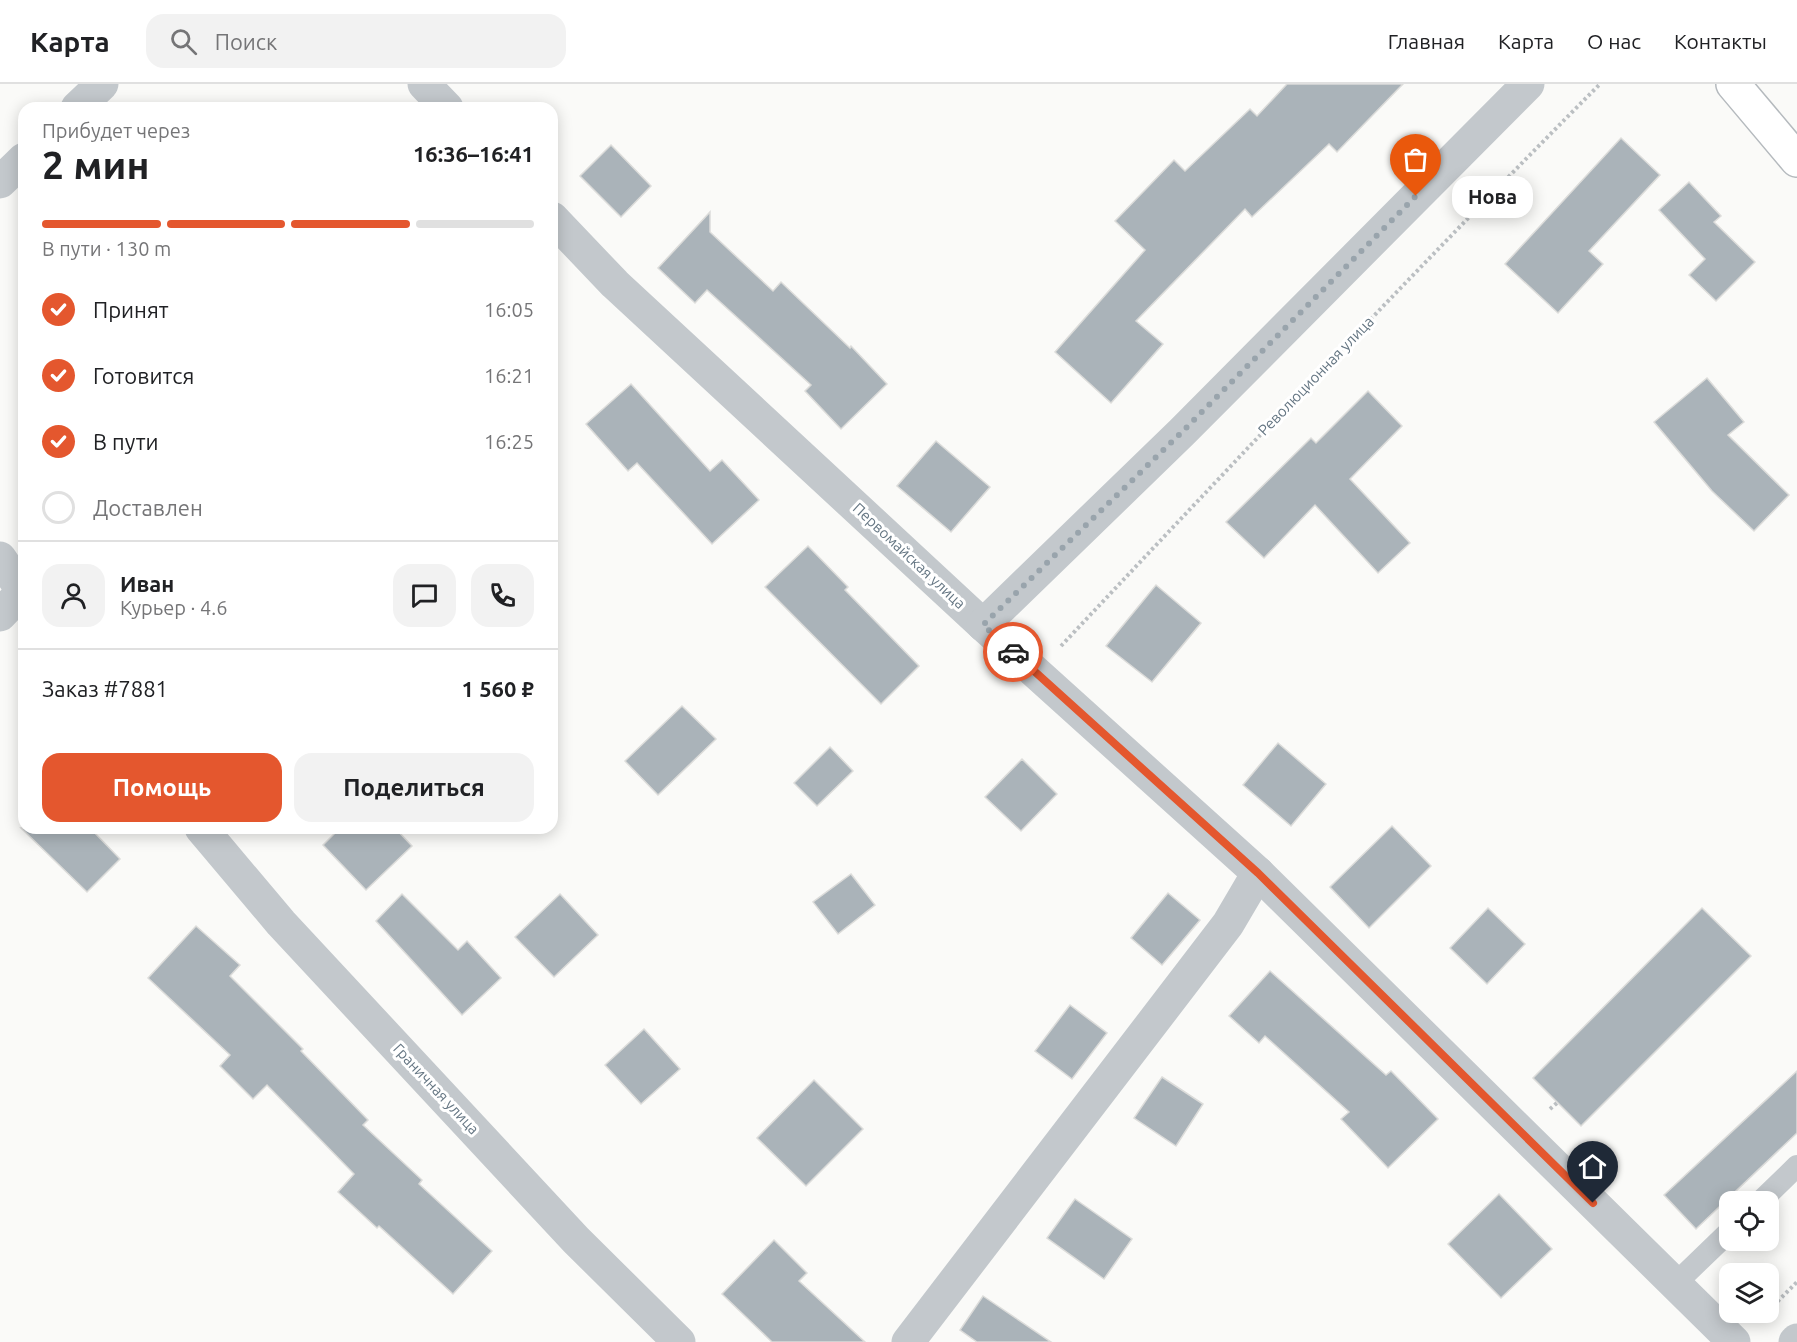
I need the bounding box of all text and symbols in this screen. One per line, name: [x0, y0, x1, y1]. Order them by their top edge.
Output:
search box: [146, 14, 566, 68]
icon: search: [167, 25, 200, 58]
text: Карта: [30, 26, 110, 57]
text: Поиск: [215, 29, 277, 54]
text: Главная: [1388, 29, 1465, 53]
text: Карта: [1498, 29, 1554, 53]
text: О нас: [1587, 29, 1641, 53]
text: Контакты: [1674, 29, 1767, 53]
text: Прибудет через: [42, 119, 190, 142]
pin: [1390, 134, 1441, 196]
text: 16:36–16:41: [413, 141, 534, 166]
text: 2 мин: [42, 143, 150, 186]
icon: bag: [1399, 143, 1432, 176]
callout: Нова: [1452, 175, 1533, 217]
text: Нова: [1468, 185, 1517, 208]
text: В пути · 130 m: [42, 237, 171, 260]
icon: check: [42, 293, 75, 326]
text: Принят: [93, 297, 169, 322]
text: 16:05: [484, 298, 534, 321]
street label: Революционная улица: [1254, 313, 1377, 439]
icon: check: [42, 359, 75, 392]
text: Готовится: [93, 363, 194, 388]
text: 16:21: [484, 364, 534, 387]
icon: check: [42, 425, 75, 458]
text: В пути: [93, 429, 159, 454]
text: 16:25: [484, 430, 534, 453]
text: Доставлен: [93, 495, 203, 520]
street label: Первомайская улица: [850, 499, 969, 612]
button: person: [42, 564, 105, 627]
button: chat: [393, 564, 456, 627]
button: phone: [471, 564, 534, 627]
text: Иван: [120, 571, 174, 596]
text: Курьер · 4.6: [120, 596, 227, 619]
courier: [983, 622, 1043, 682]
icon: car: [997, 636, 1030, 669]
text: Заказ #7881: [42, 676, 168, 701]
text: 1 560 ₽: [462, 676, 534, 701]
button: Помощь: [42, 753, 282, 822]
button: Поделиться: [294, 753, 534, 822]
street label: Граничная улица: [390, 1040, 483, 1137]
pin: [1567, 1141, 1618, 1203]
icon: home: [1576, 1150, 1609, 1183]
map controls: [1719, 1191, 1779, 1323]
button: locate: [1719, 1191, 1779, 1251]
button: layers: [1719, 1263, 1779, 1323]

